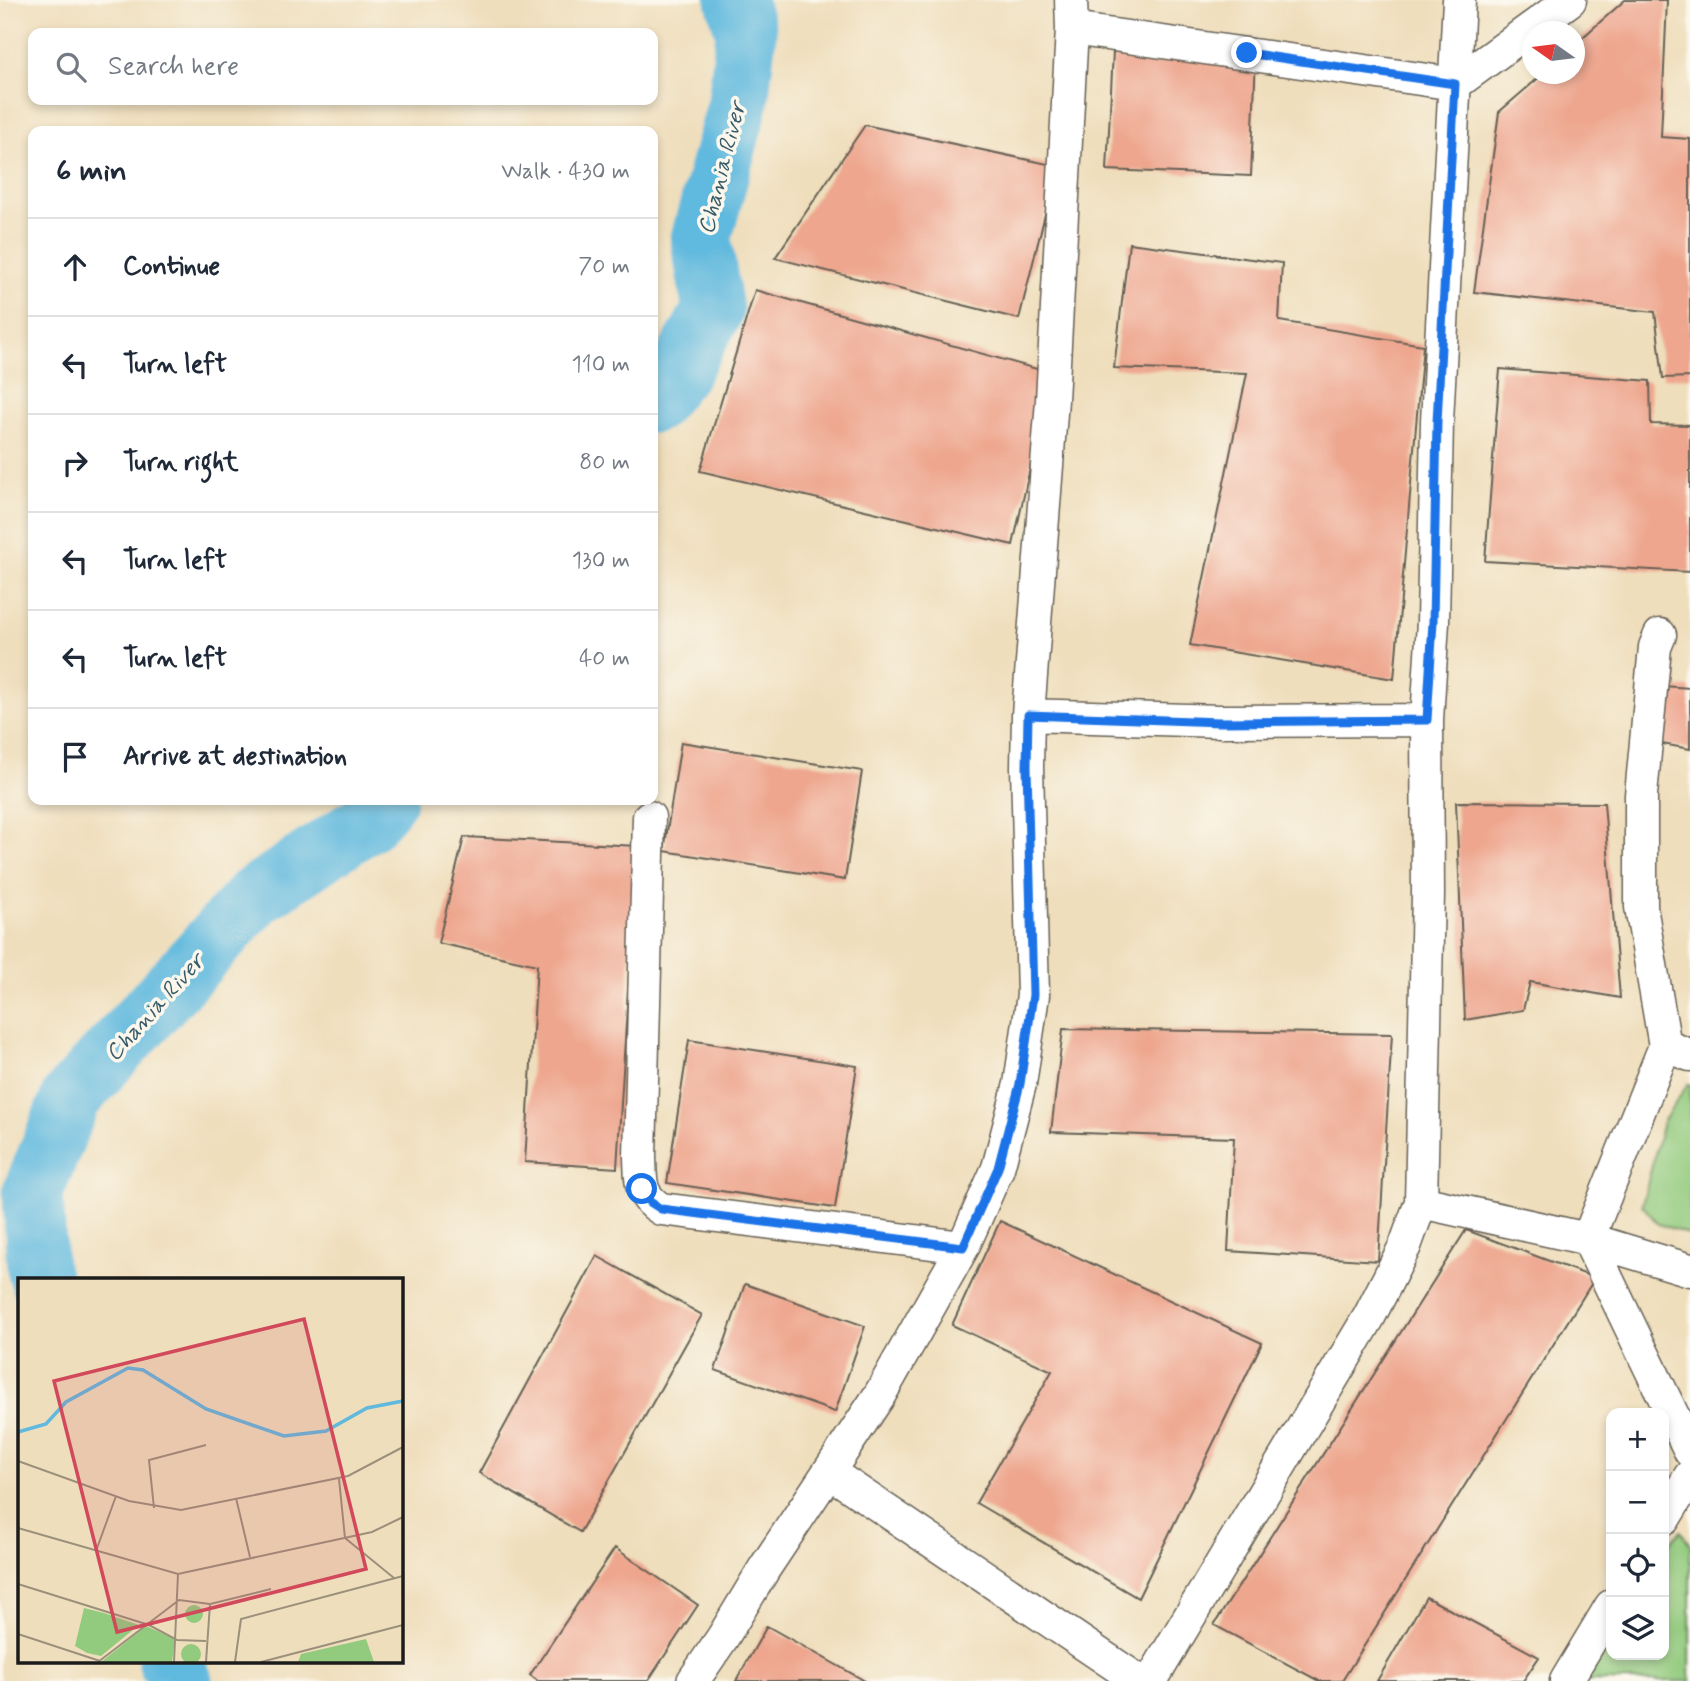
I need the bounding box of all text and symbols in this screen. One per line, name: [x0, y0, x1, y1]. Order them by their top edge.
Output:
north arrow: [1522, 21, 1585, 84]
search box: [28, 28, 658, 105]
route end: [1231, 37, 1262, 68]
icon: search: [52, 48, 90, 86]
text: Search here: [108, 50, 239, 84]
water label: Chania River: [692, 96, 755, 237]
text: 6 min: [56, 152, 127, 191]
text: Walk · 430 m: [501, 157, 630, 187]
icon: ahead: [56, 248, 94, 286]
text: Continue: [123, 250, 220, 284]
text: 70 m: [578, 252, 630, 282]
icon: left: [56, 346, 94, 384]
text: Turn left: [123, 348, 227, 382]
text: 110 m: [571, 350, 630, 380]
icon: right: [56, 444, 94, 482]
text: Turn right: [123, 446, 239, 480]
text: 80 m: [579, 448, 630, 478]
icon: left: [56, 542, 94, 580]
text: Turn left: [123, 544, 227, 578]
text: 130 m: [572, 546, 630, 576]
icon: left: [56, 640, 94, 678]
text: Turn left: [123, 642, 227, 676]
text: 40 m: [579, 644, 630, 674]
icon: arrive: [56, 738, 94, 776]
text: Arrive at destination: [123, 740, 347, 774]
water label: Chania River: [99, 946, 214, 1068]
route start: [626, 1173, 657, 1204]
inset map: [18, 1278, 402, 1664]
map controls: [1606, 1408, 1669, 1660]
button: +: [1606, 1408, 1669, 1471]
button: −: [1606, 1471, 1669, 1534]
button: locate: [1606, 1534, 1669, 1597]
button: layers: [1606, 1597, 1669, 1660]

